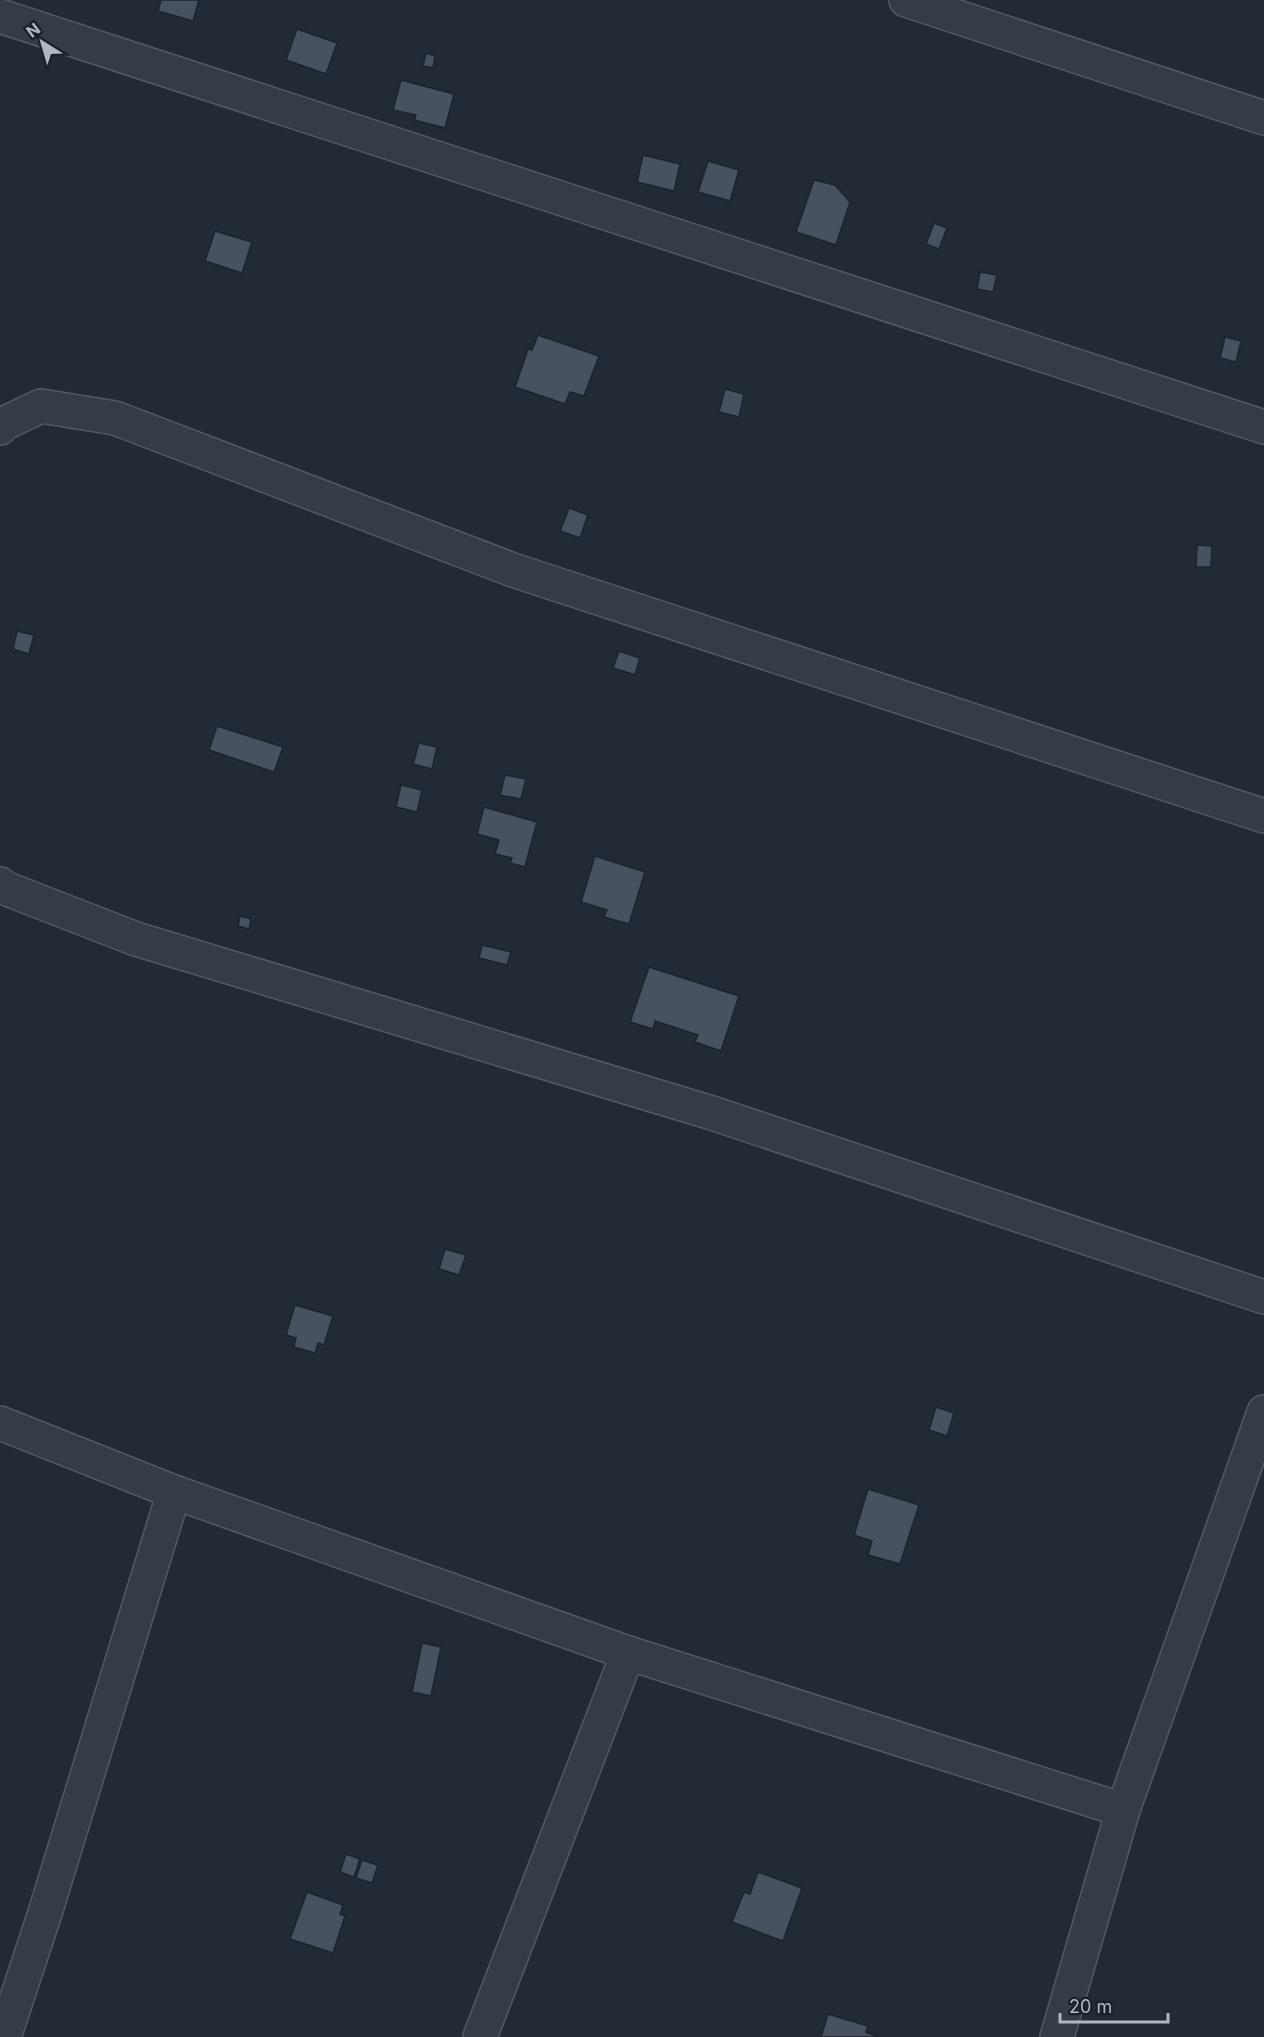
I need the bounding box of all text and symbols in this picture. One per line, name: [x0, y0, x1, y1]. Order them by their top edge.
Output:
north arrow: [12, 12, 72, 72]
text: N: [22, 18, 44, 42]
scale bar: [1060, 1986, 1168, 2024]
text: 20 m: [1069, 1996, 1112, 2017]

